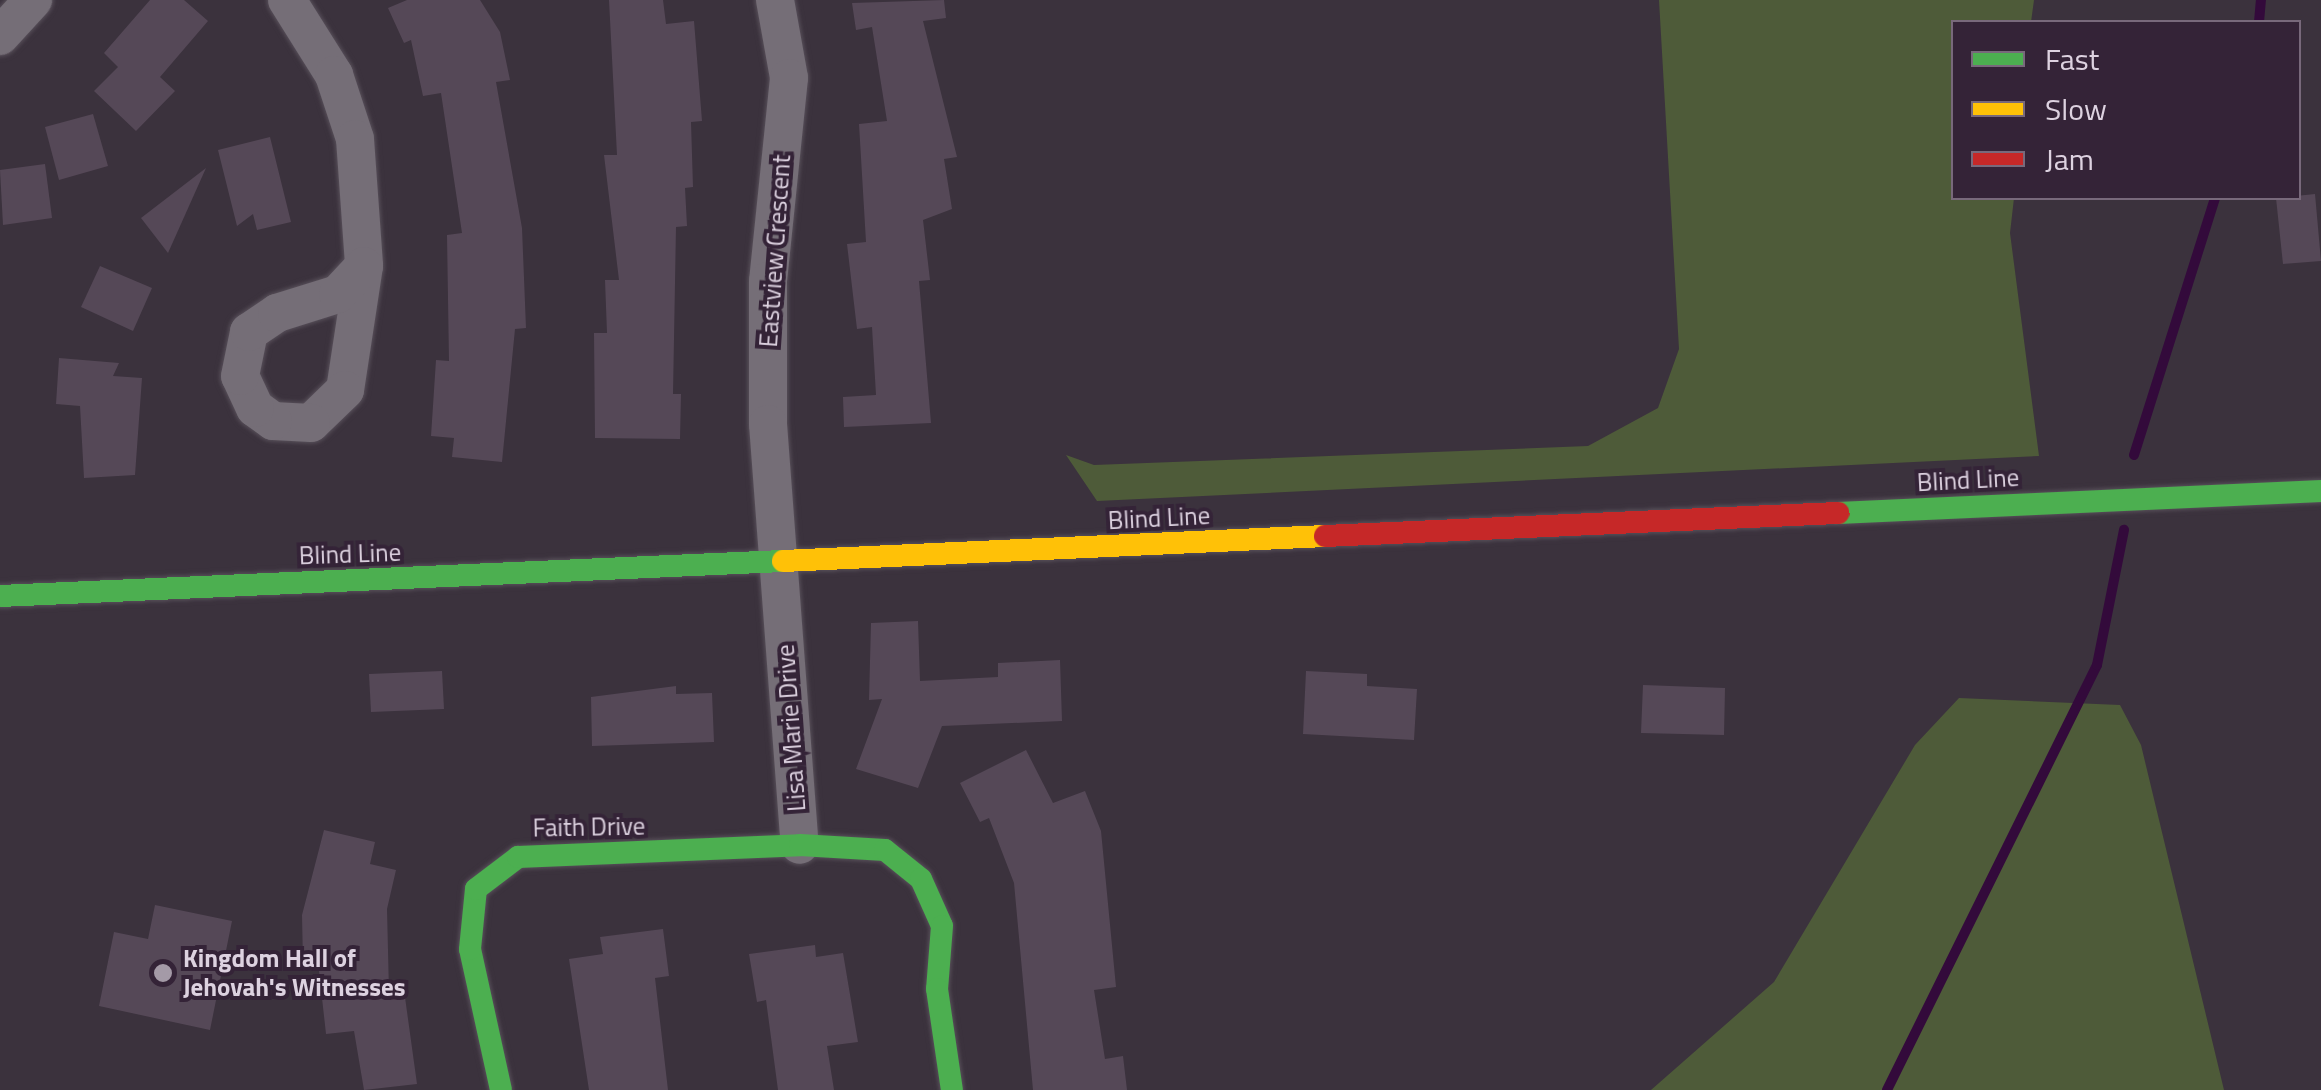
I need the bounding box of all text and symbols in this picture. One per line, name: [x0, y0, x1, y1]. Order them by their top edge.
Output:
legend: [1951, 20, 2301, 200]
text: Fast: [2045, 36, 2099, 82]
text: Slow: [2045, 86, 2107, 132]
text: Jam: [2045, 136, 2094, 182]
street label: Eastview Crescent: [753, 154, 797, 348]
street label: Blind Line: [1916, 462, 2020, 498]
street label: Blind Line: [1107, 500, 1211, 536]
street label: Blind Line: [298, 537, 402, 571]
street label: Lisa Marie Drive: [770, 643, 812, 813]
street label: Faith Drive: [532, 811, 646, 843]
place label: Kingdom Hall of Jehovah's Witnesses: [183, 944, 406, 1003]
marker: Kingdom Hall of Jehovah's Witnesses: [152, 962, 174, 984]

